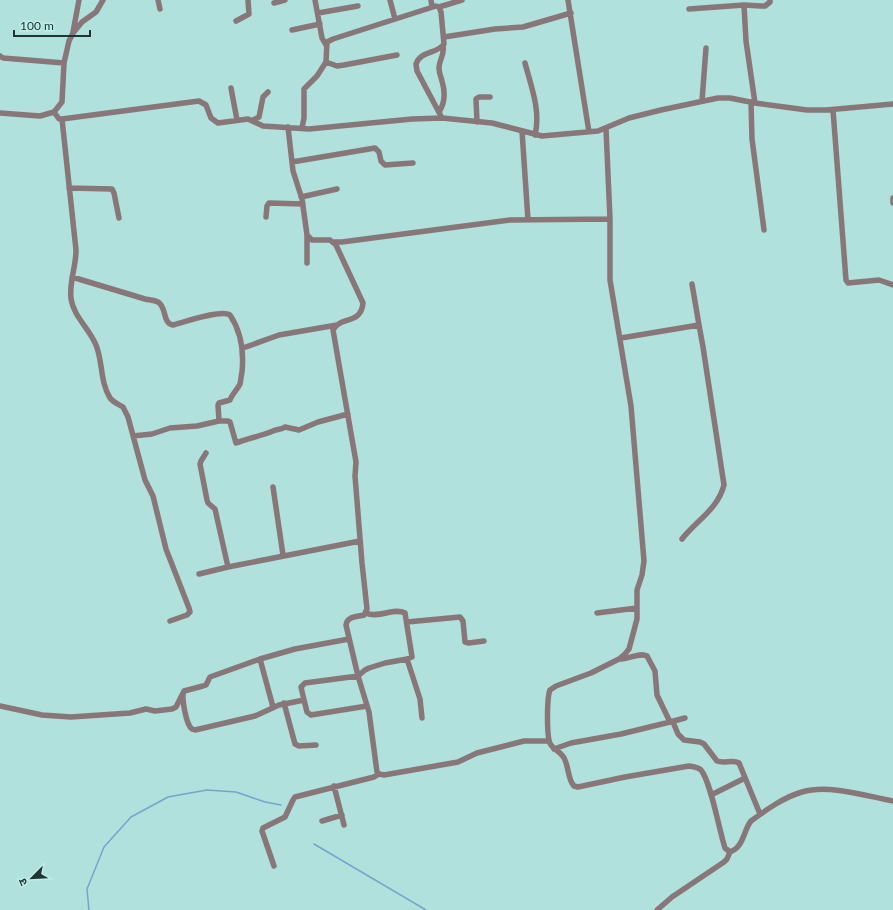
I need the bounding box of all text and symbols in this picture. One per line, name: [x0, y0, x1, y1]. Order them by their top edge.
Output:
scale bar: [14, 12, 90, 38]
text: 100 m: [20, 18, 54, 33]
north arrow: [12, 858, 52, 898]
text: उ: [15, 876, 30, 888]

